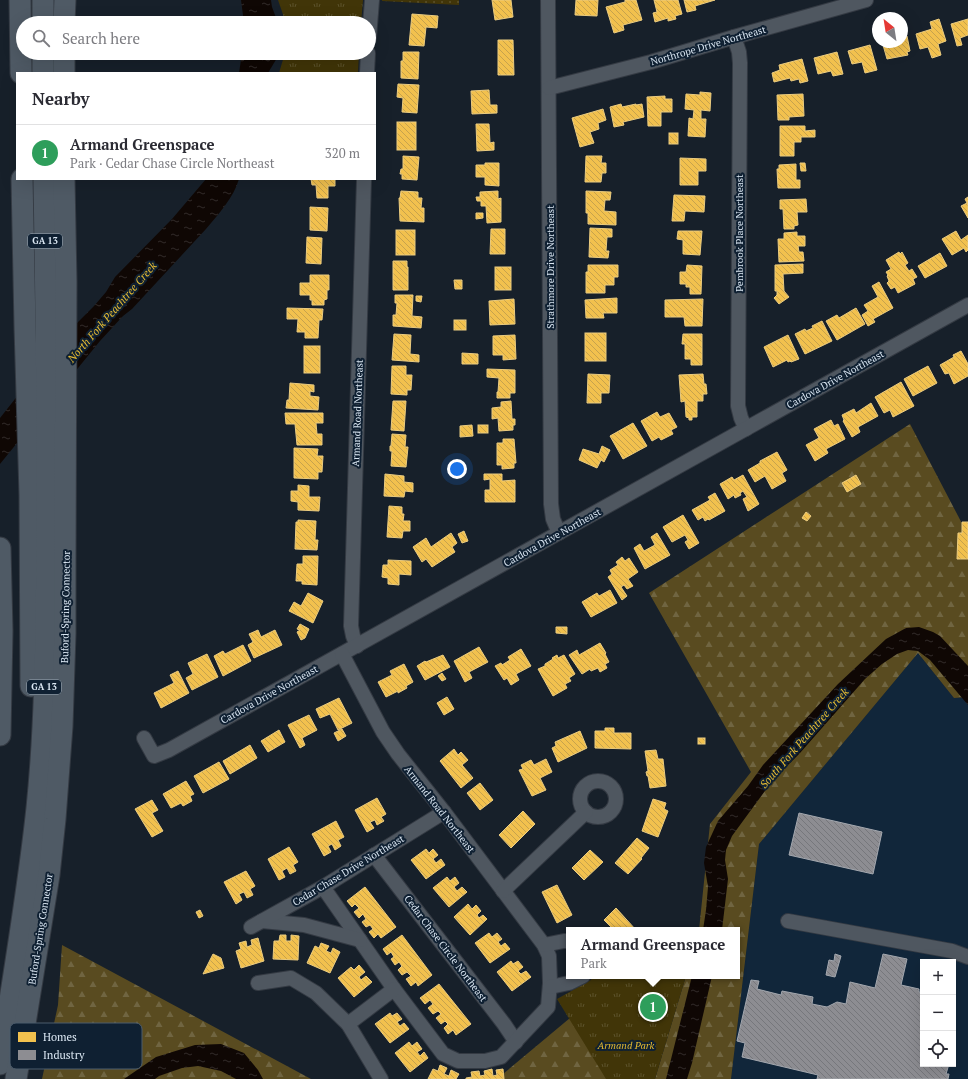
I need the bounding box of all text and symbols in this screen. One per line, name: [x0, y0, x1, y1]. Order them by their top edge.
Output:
north arrow: [872, 12, 908, 48]
search box: [16, 16, 376, 60]
street label: Northrope Drive Northeast: [649, 23, 768, 68]
icon: search: [30, 27, 52, 49]
text: Search here: [62, 28, 140, 48]
text: Nearby: [32, 87, 90, 110]
text: Armand Greenspace: [70, 134, 215, 154]
text: 1: [41, 144, 49, 162]
text: 320 m: [325, 144, 360, 162]
text: Park · Cedar Chase Circle Northeast: [70, 154, 275, 172]
street label: Pembrook Place Northeast: [733, 174, 746, 292]
street label: Strathmore Drive Northeast: [544, 205, 557, 329]
road number: GA 13: [28, 234, 62, 248]
water label: North Fork Peachtree Creek: [64, 258, 160, 366]
street label: Cardova Drive Northeast: [784, 347, 887, 412]
street label: Armand Road Northeast: [349, 359, 366, 467]
your location: [447, 459, 467, 479]
street label: Cardova Drive Northeast: [501, 505, 604, 570]
street label: Buford-Spring Connector: [58, 551, 73, 663]
street label: Cardova Drive Northeast: [218, 662, 321, 727]
road number: GA 13: [27, 680, 61, 694]
water label: South Fork Peachtree Creek: [757, 684, 852, 791]
street label: Armand Road Northeast: [401, 763, 478, 856]
street label: Cedar Chase Drive Northeast: [290, 832, 407, 909]
street label: Buford-Spring Connector: [25, 873, 56, 985]
street label: Cedar Chase Circle Northeast: [401, 892, 490, 1004]
popup: [566, 927, 740, 979]
text: Armand Greenspace: [581, 934, 725, 954]
text: Park: [581, 954, 607, 972]
map controls: [920, 959, 956, 1067]
button: +: [920, 959, 956, 995]
pin: 1: [640, 992, 666, 1022]
button: −: [920, 995, 956, 1031]
legend: [10, 1023, 142, 1069]
text: Homes: [43, 1030, 77, 1044]
button: locate: [920, 1031, 956, 1067]
park label: Armand Park: [597, 1039, 655, 1052]
text: Industry: [43, 1048, 85, 1062]

